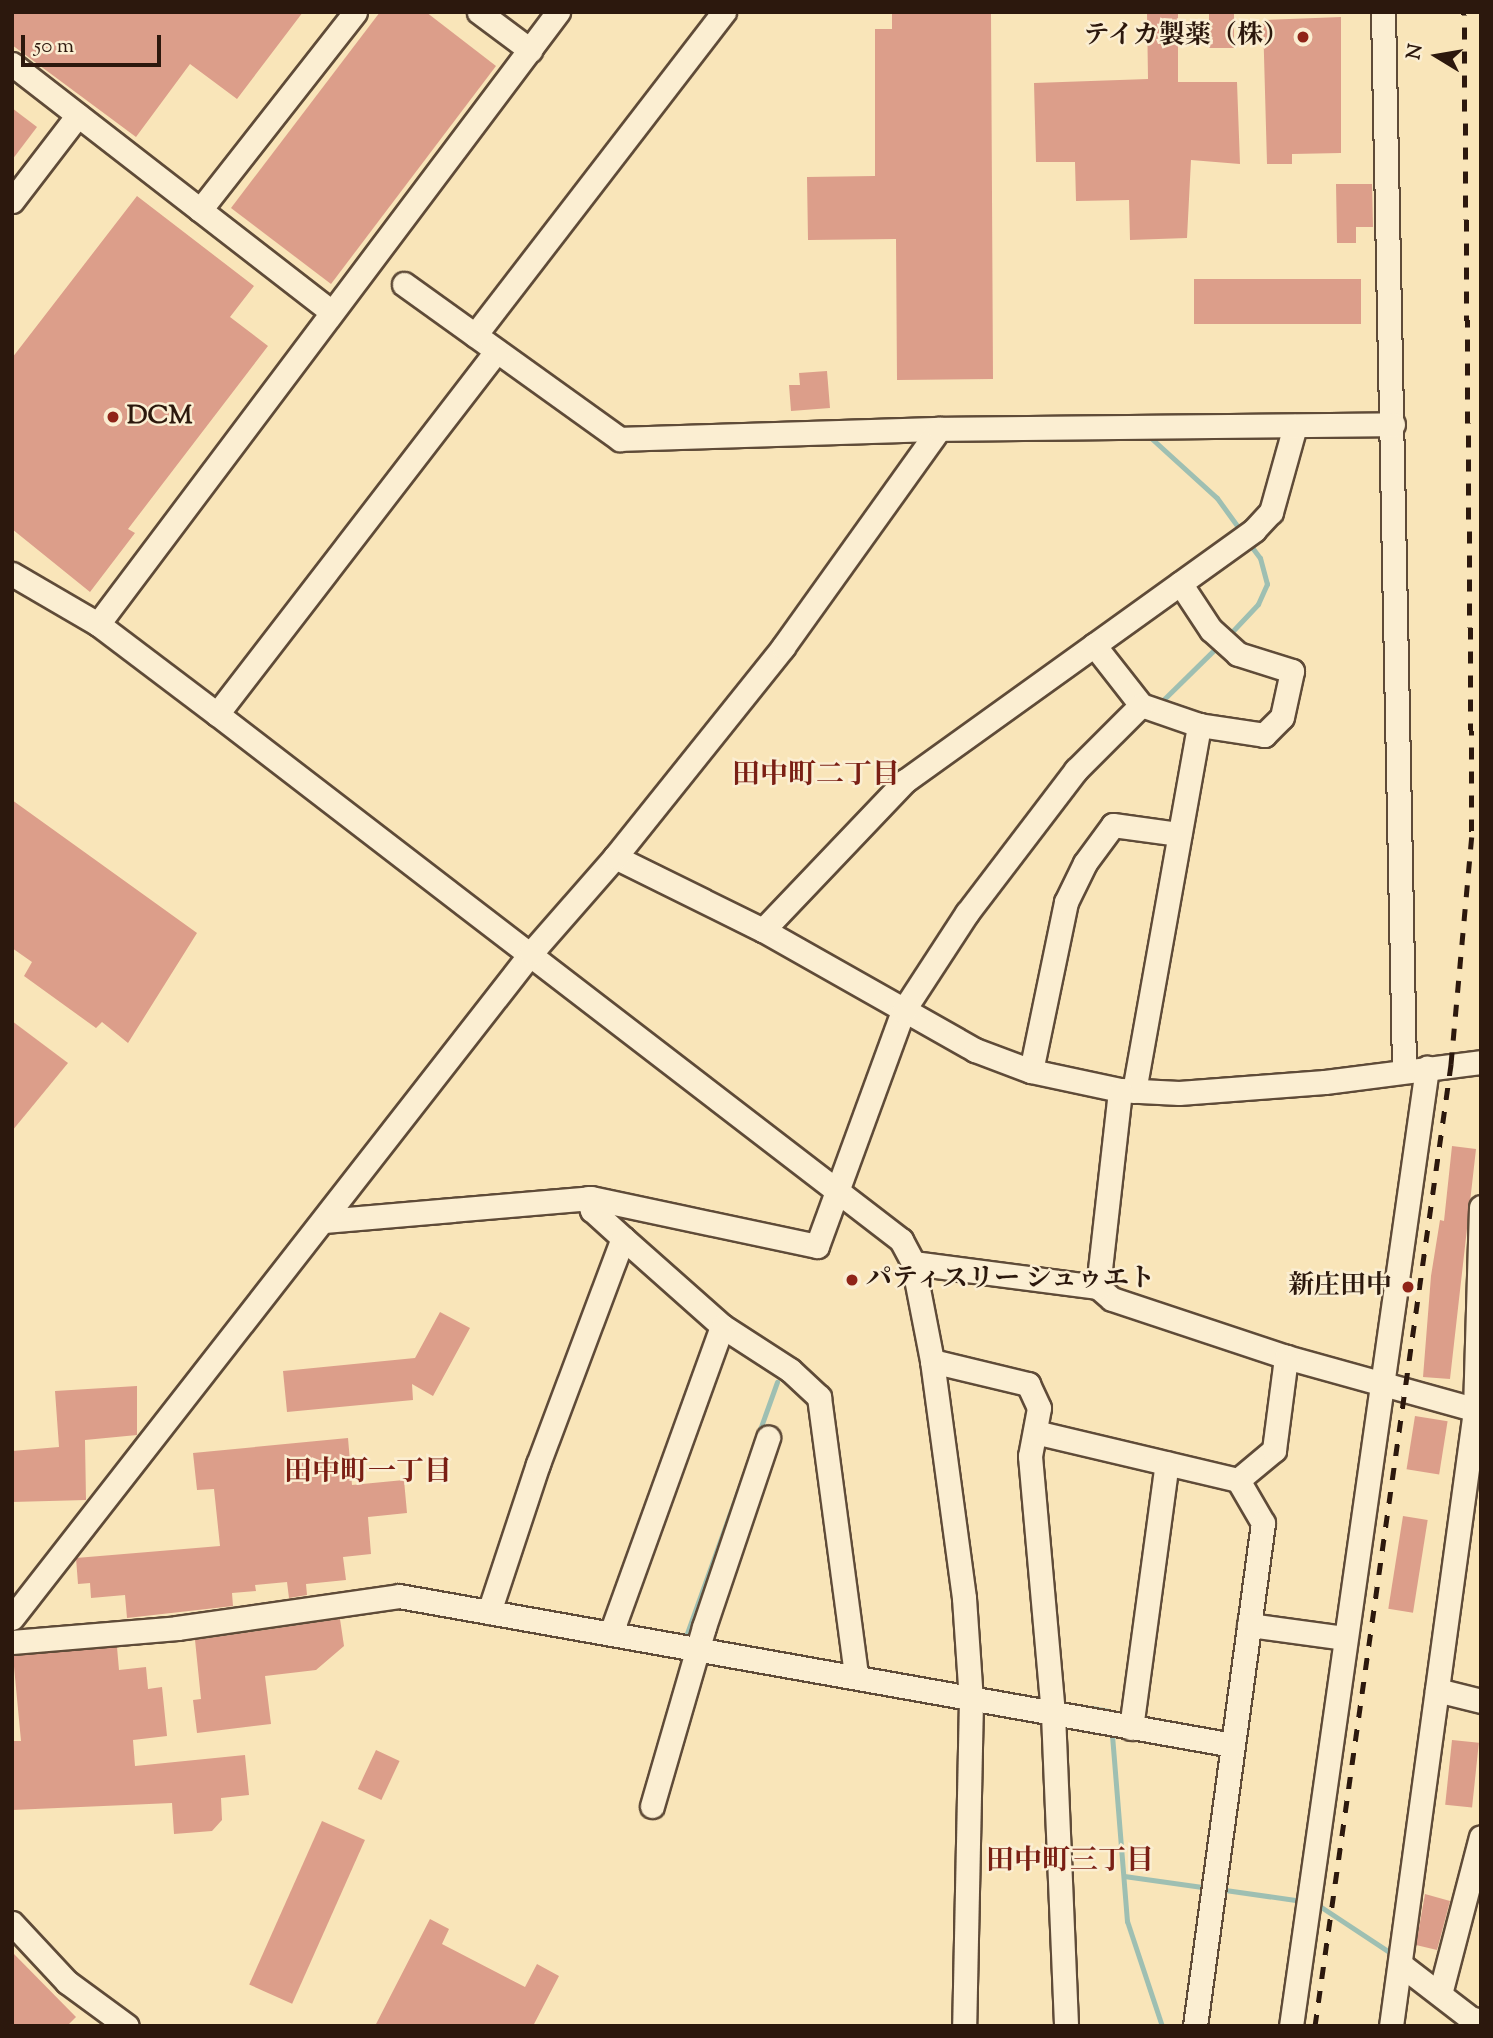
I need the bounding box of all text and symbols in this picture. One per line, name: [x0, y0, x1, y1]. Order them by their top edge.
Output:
scale bar: [24, 21, 164, 65]
place label: テイカ製薬（株）: [1081, 21, 1289, 53]
north arrow: [1402, 21, 1472, 91]
marker: テイカ製薬（株）: [1295, 29, 1311, 45]
text: 50 m: [34, 32, 74, 62]
text: N: [1401, 42, 1431, 62]
place label: DCM: [127, 401, 192, 433]
marker: DCM: [105, 409, 121, 425]
district label: 田中町二丁目: [732, 759, 900, 793]
place label: パティスリー シュゥエト: [866, 1264, 1158, 1296]
place label: 新庄田中: [1288, 1271, 1392, 1303]
marker: パティスリー シュゥエト: [844, 1272, 860, 1288]
marker: 新庄田中: [1398, 1277, 1418, 1297]
district label: 田中町一丁目: [284, 1456, 452, 1490]
district label: 田中町三丁目: [986, 1845, 1154, 1879]

